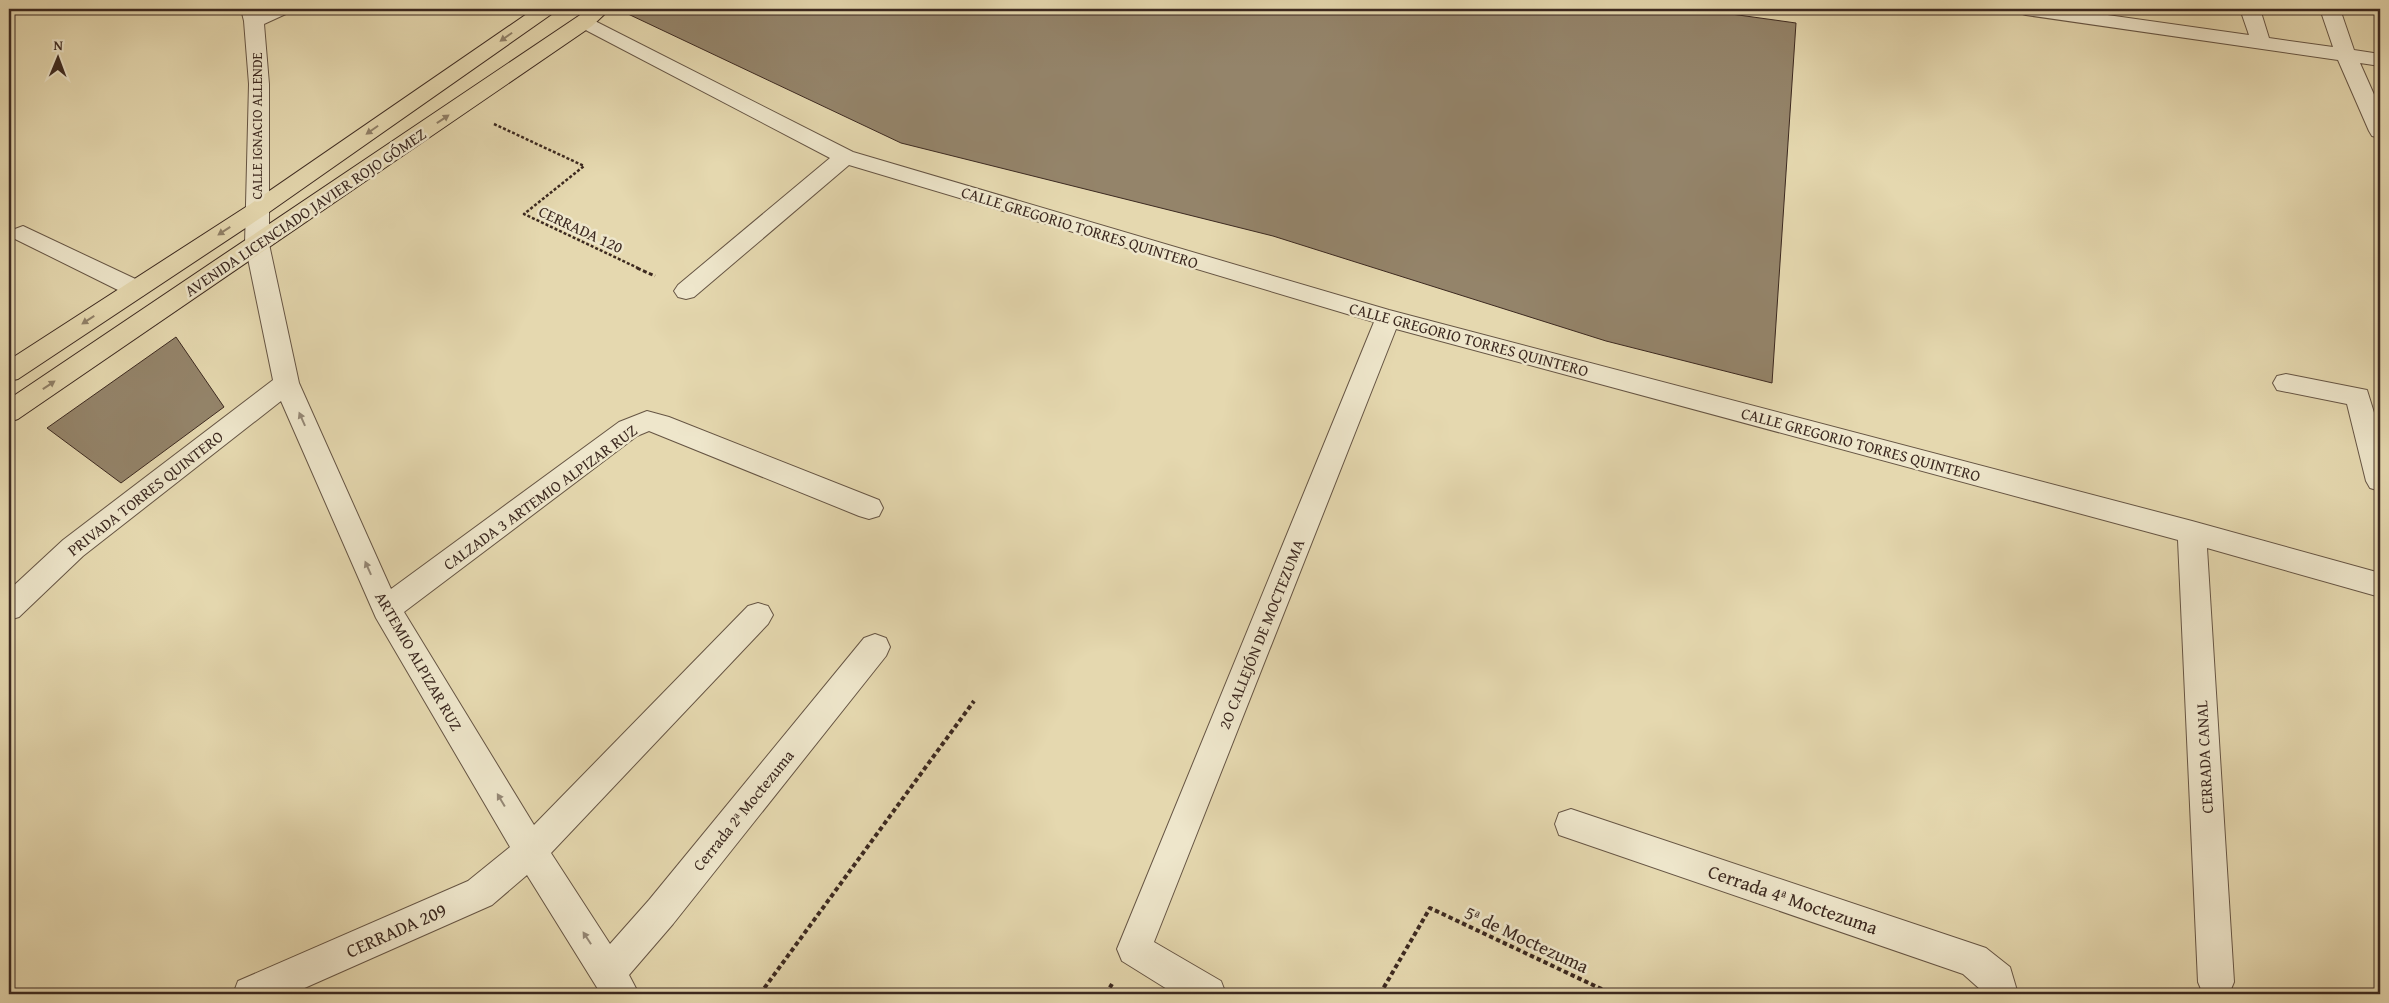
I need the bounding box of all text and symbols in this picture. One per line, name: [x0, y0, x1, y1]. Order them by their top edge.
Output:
north arrow: [32, 32, 82, 82]
one-way arrow: [499, 32, 513, 42]
text: N: [53, 35, 64, 55]
street label: CALLE IGNACIO ALLENDE: [247, 53, 267, 199]
one-way arrow: [436, 114, 450, 124]
street label: AVENIDA LICENCIADO JAVIER ROJO GÓMEZ: [179, 122, 431, 302]
one-way arrow: [366, 125, 379, 135]
street label: CALLE GREGORIO TORRES QUINTERO: [959, 179, 1202, 275]
street label: CERRADA 120: [535, 199, 627, 259]
one-way arrow: [217, 227, 231, 236]
street label: CALLE GREGORIO TORRES QUINTERO: [1347, 295, 1591, 383]
one-way arrow: [81, 316, 95, 325]
one-way arrow: [42, 380, 56, 390]
street label: CALLE GREGORIO TORRES QUINTERO: [1739, 400, 1983, 488]
one-way arrow: [298, 412, 306, 426]
street label: CALZADA 3 ARTEMIO ALPIZAR RUZ: [438, 418, 642, 576]
street label: PRIVADA TORRES QUINTERO: [62, 424, 228, 562]
street label: 2O CALLEJÓN DE MOCTEZUMA: [1212, 535, 1310, 733]
one-way arrow: [364, 561, 372, 575]
street label: ARTEMIO ALPIZAR RUZ: [369, 587, 469, 735]
street label: CERRADA CANAL: [2189, 700, 2219, 814]
street label: Cerrada 2ª Moctezuma: [687, 744, 800, 876]
one-way arrow: [496, 794, 505, 807]
street label: Cerrada 4ª Moctezuma: [1704, 857, 1882, 941]
street label: CERRADA 209: [341, 895, 451, 965]
street label: 5ª de Moctezuma: [1460, 898, 1594, 980]
one-way arrow: [582, 931, 591, 944]

